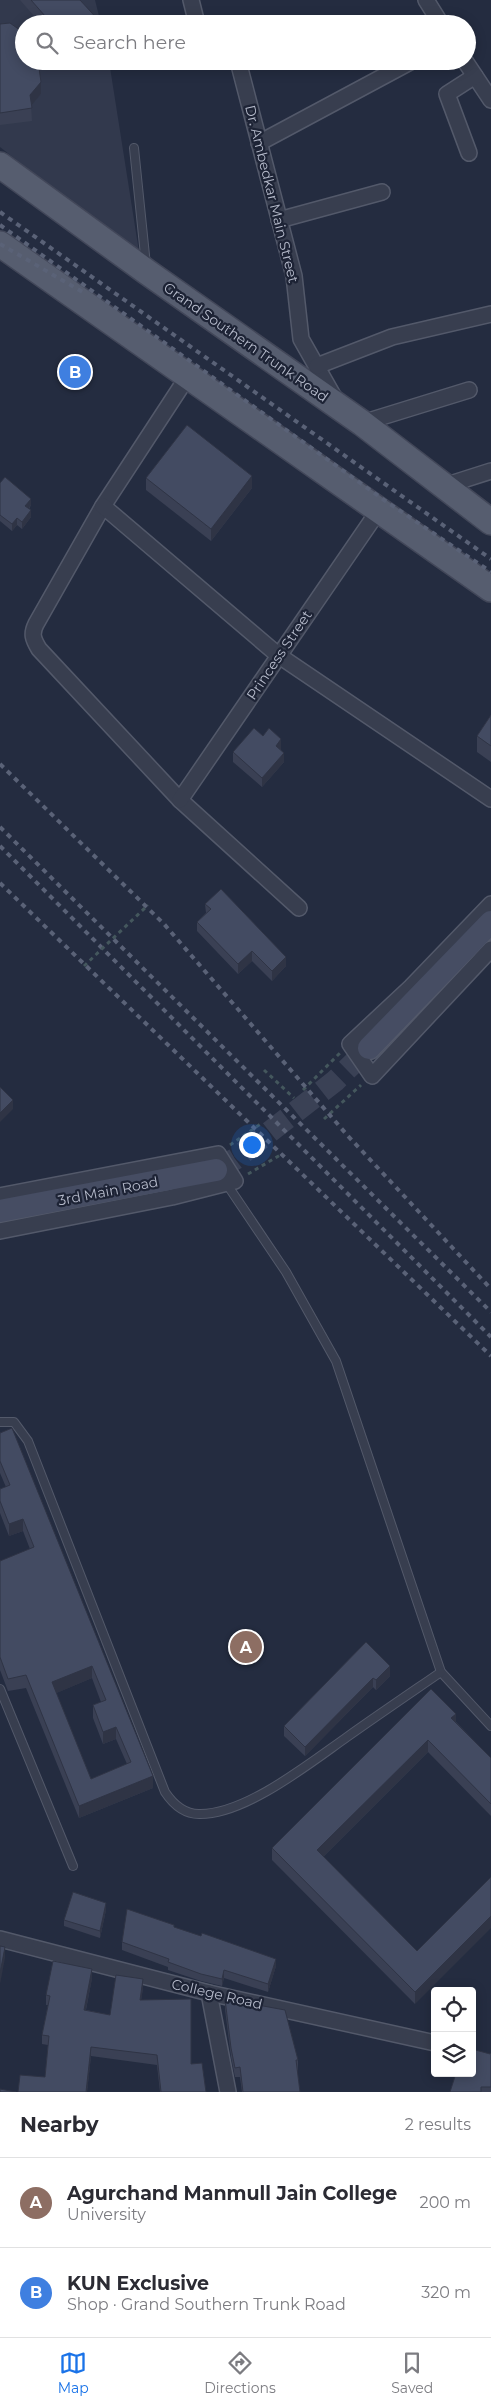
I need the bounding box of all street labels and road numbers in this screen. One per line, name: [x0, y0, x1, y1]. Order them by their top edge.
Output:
street label: Dr. Ambedkar Main Street: [241, 103, 303, 285]
street label: Grand Southern Trunk Road: [160, 278, 332, 406]
street label: Princess Street: [242, 606, 316, 703]
street label: 3rd Main Road: [56, 1172, 160, 1210]
street label: College Road: [170, 1975, 264, 2013]

